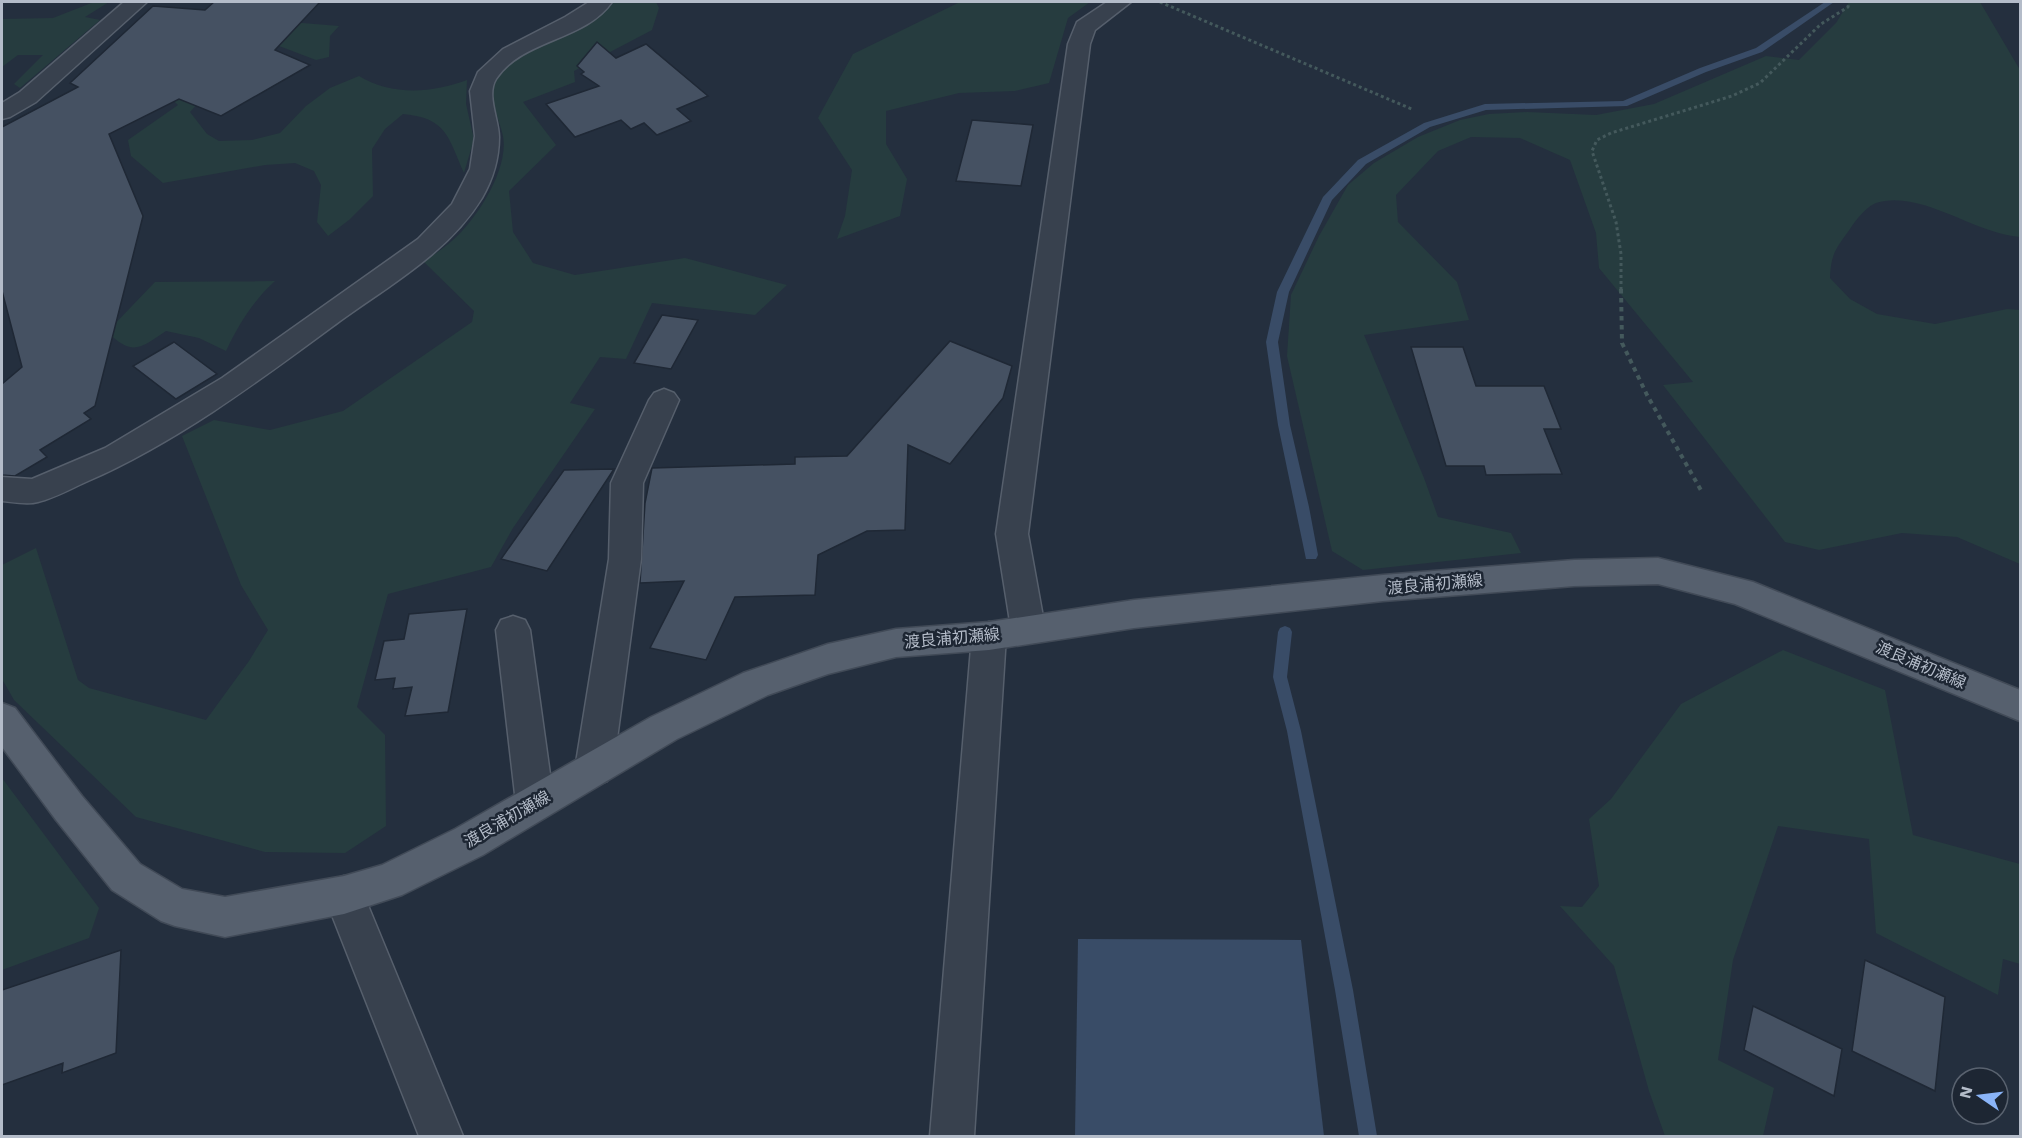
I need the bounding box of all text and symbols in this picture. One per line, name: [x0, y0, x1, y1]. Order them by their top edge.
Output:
street label: 渡良浦初瀬線: [1386, 570, 1484, 598]
street label: 渡良浦初瀬線: [903, 624, 1001, 652]
street label: 渡良浦初瀬線: [1873, 637, 1969, 693]
street label: 渡良浦初瀬線: [461, 787, 553, 851]
north arrow: [1950, 1066, 2010, 1126]
text: N: [1955, 1084, 1977, 1101]

